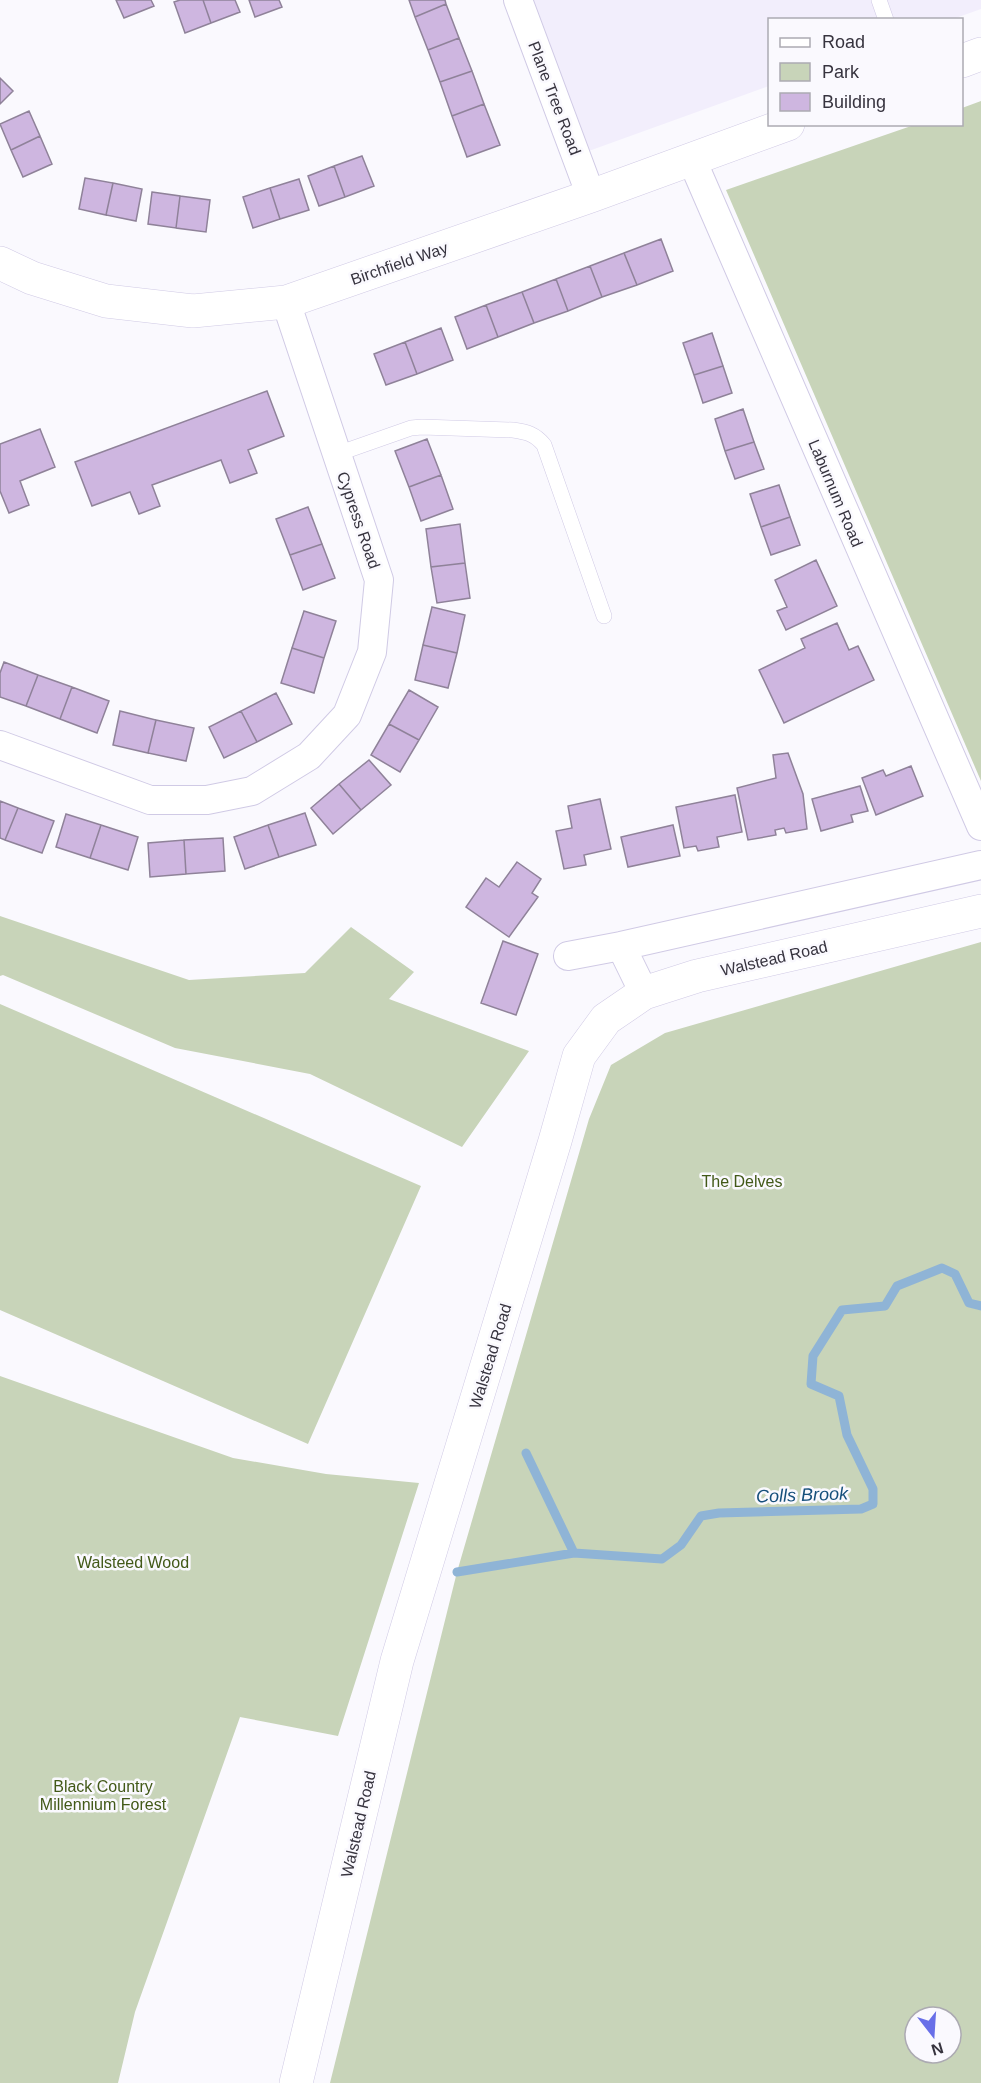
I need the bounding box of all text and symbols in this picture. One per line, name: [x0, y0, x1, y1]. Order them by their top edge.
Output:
legend: [768, 18, 963, 126]
text: Road: [822, 32, 865, 52]
street label: Plane Tree Road: [525, 39, 584, 157]
text: Park: [822, 62, 860, 82]
text: Building: [822, 92, 886, 112]
street label: Birchfield Way: [348, 239, 450, 288]
street label: Laburnum Road: [805, 437, 866, 549]
street label: Cypress Road: [334, 469, 383, 571]
street label: Walstead Road: [719, 938, 829, 979]
park label: The Delves: [702, 1173, 782, 1190]
street label: Walstead Road: [466, 1302, 515, 1411]
water label: Colls Brook: [756, 1483, 849, 1507]
park label: Walsteed Wood: [77, 1554, 189, 1571]
street label: Walstead Road: [338, 1769, 379, 1879]
park label: Black Country Millennium Forest: [40, 1778, 167, 1813]
north arrow: [903, 2005, 963, 2065]
text: N: [929, 2039, 945, 2059]

